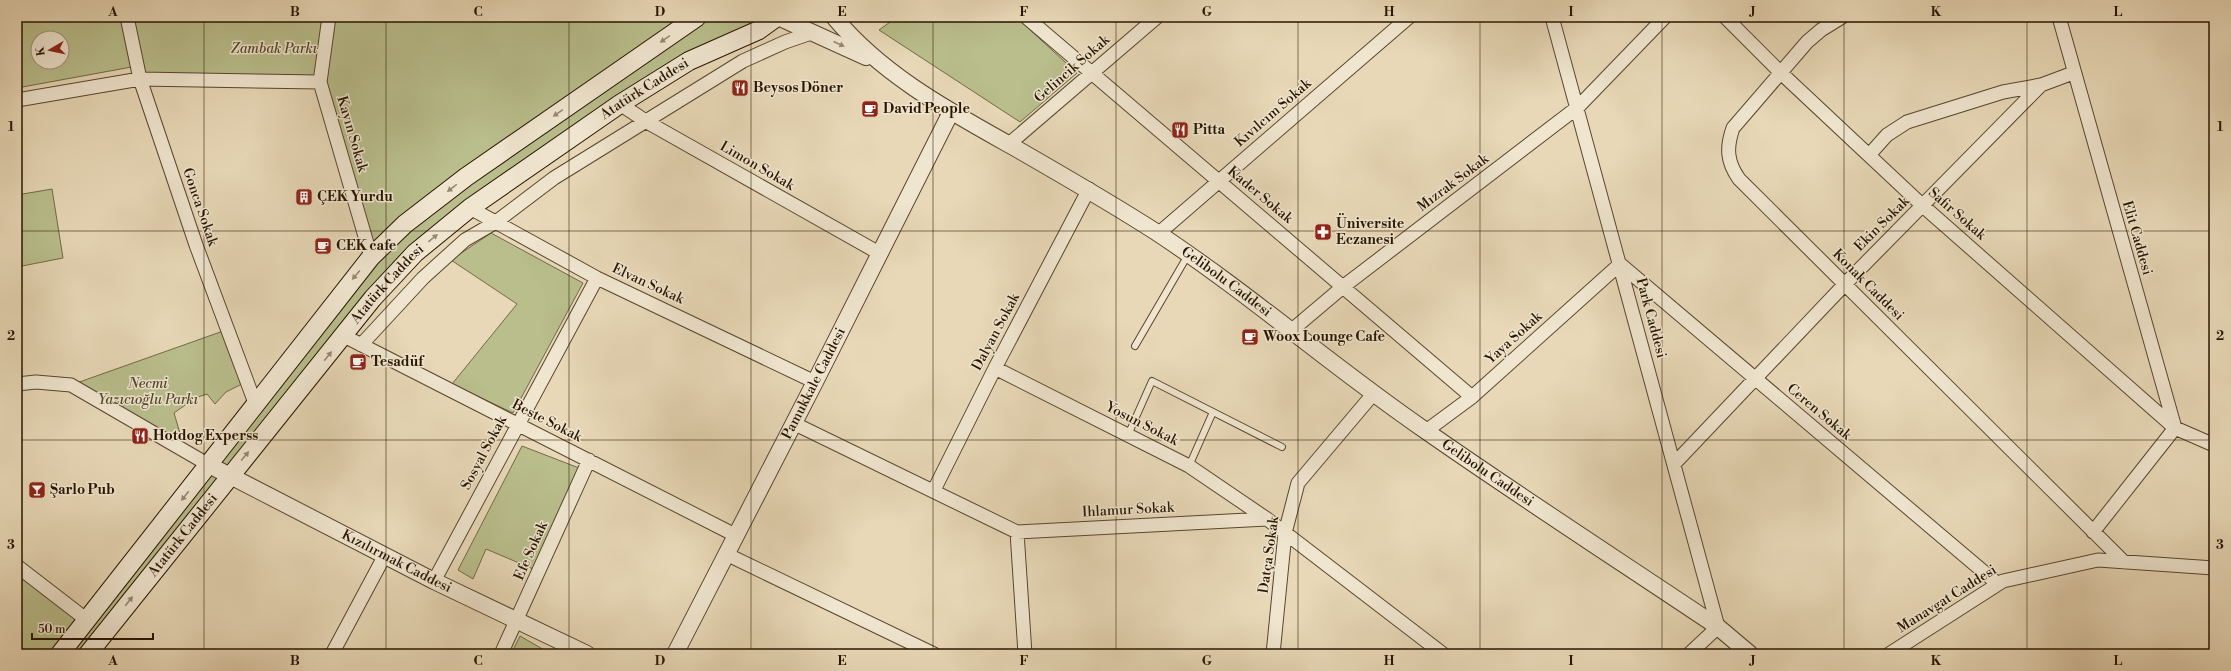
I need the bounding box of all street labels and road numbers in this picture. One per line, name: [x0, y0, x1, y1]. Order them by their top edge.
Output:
street label: Gelincik Sokak: [1030, 31, 1114, 107]
street label: Atatürk Caddesi: [596, 54, 693, 124]
street label: Kıvılcım Sokak: [1231, 74, 1315, 151]
street label: Kayın Sokak: [333, 94, 372, 175]
street label: Limon Sokak: [716, 137, 798, 195]
street label: Mızrak Sokak: [1414, 150, 1493, 216]
street label: Kader Sokak: [1224, 162, 1297, 228]
street label: Gonca Sokak: [178, 165, 222, 249]
street label: Safir Sokak: [1924, 184, 1990, 244]
street label: Ekin Sokak: [1851, 192, 1914, 255]
street label: Elit Caddesi: [2118, 199, 2156, 278]
street label: Atatürk Caddesi: [346, 240, 428, 328]
street label: Gelibolu Caddesi: [1178, 243, 1275, 321]
street label: Konak Caddesi: [1828, 245, 1908, 325]
street label: Elvan Sokak: [609, 260, 687, 309]
street label: Park Caddesi: [1632, 276, 1670, 361]
street label: Dalyan Sokak: [968, 290, 1024, 374]
street label: Yaya Sokak: [1481, 307, 1547, 369]
street label: Pamukkale Caddesi: [778, 324, 850, 442]
street label: Ceren Sokak: [1783, 380, 1856, 445]
street label: Beste Sokak: [508, 395, 586, 447]
street label: Yosun Sokak: [1102, 398, 1182, 450]
street label: Sosyal Sokak: [457, 412, 511, 493]
street label: Gelibolu Caddesi: [1438, 435, 1537, 511]
street label: Atatürk Caddesi: [144, 490, 222, 581]
street label: Ihlamur Sokak: [1082, 499, 1175, 521]
street label: Datça Sokak: [1255, 515, 1283, 595]
street label: Efe Sokak: [510, 518, 552, 583]
street label: Kızılırmak Caddesi: [338, 526, 455, 597]
street label: Manavgat Caddesi: [1894, 561, 2000, 637]

